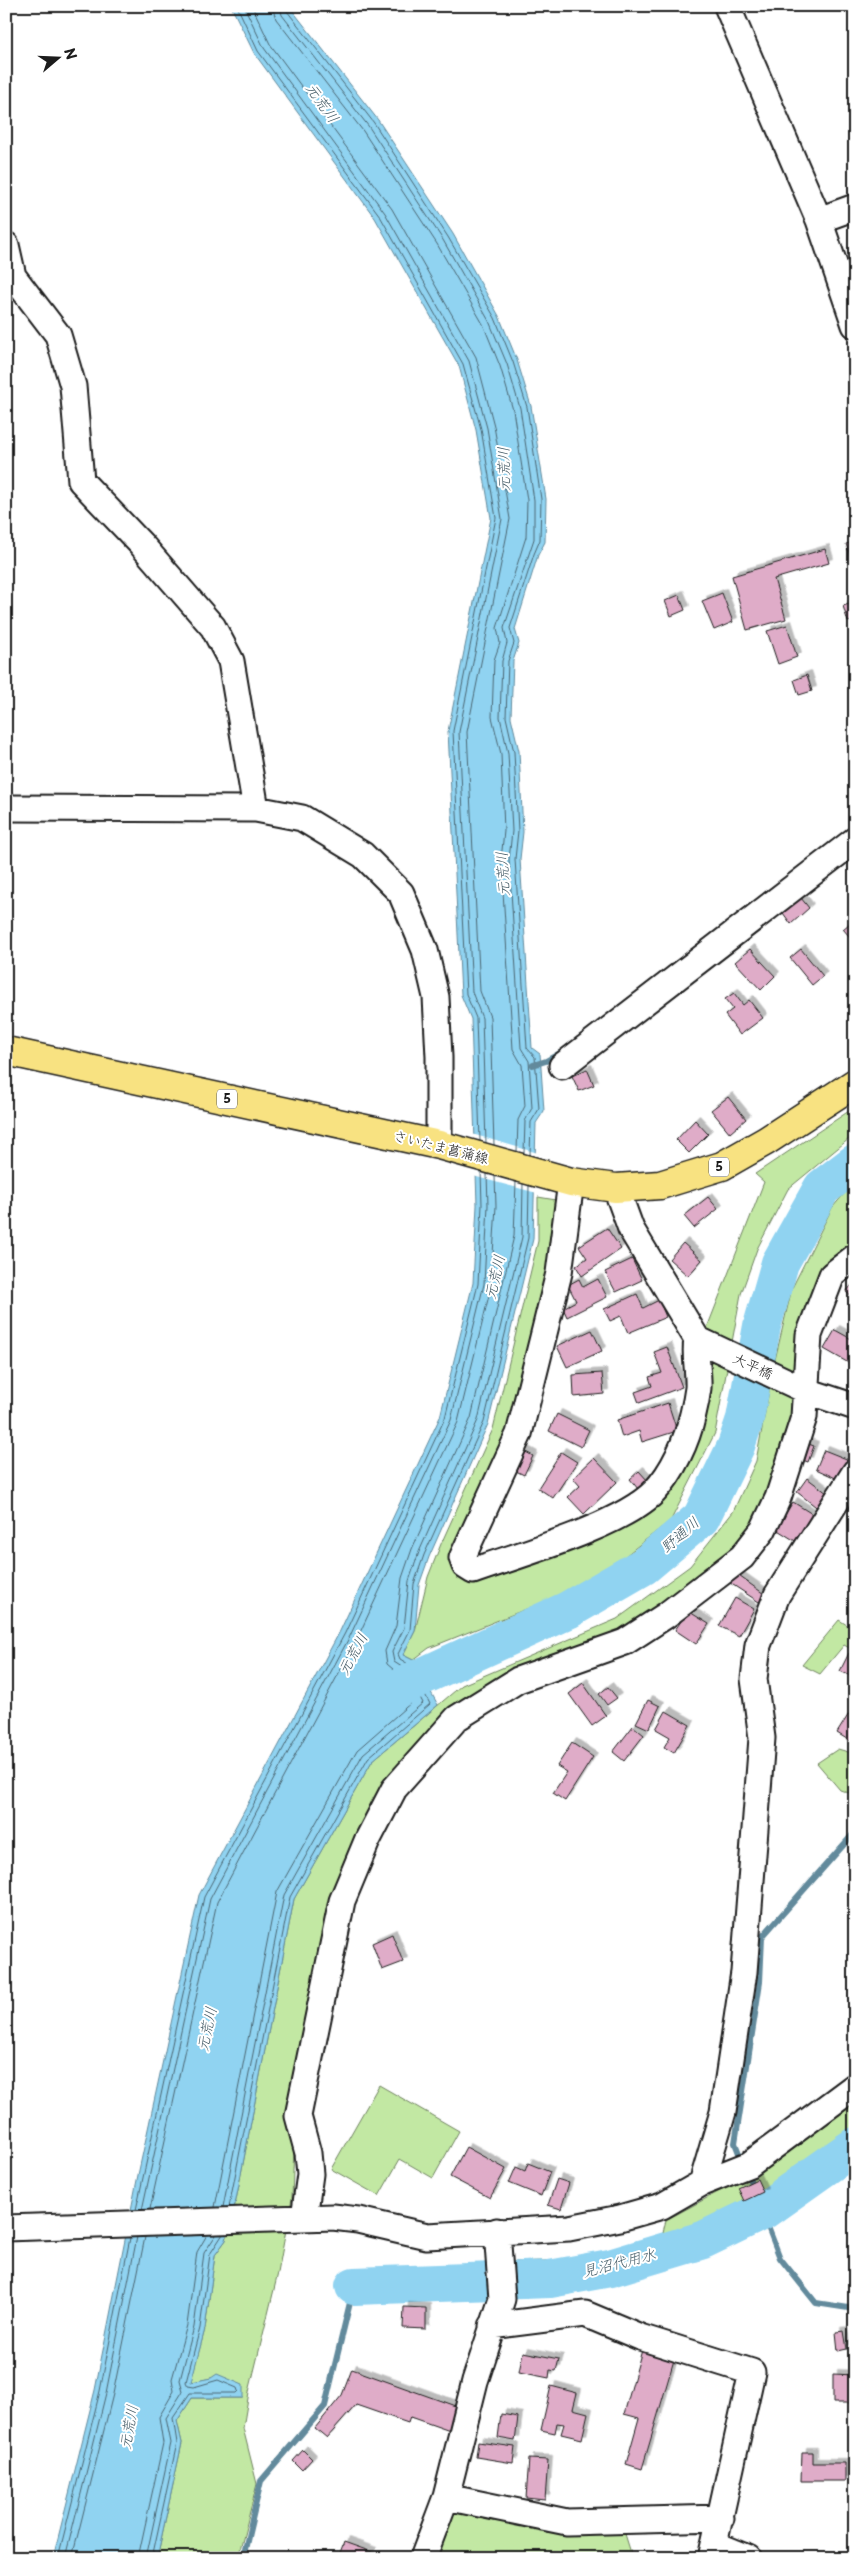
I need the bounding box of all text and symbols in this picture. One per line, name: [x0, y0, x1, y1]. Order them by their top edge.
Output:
north arrow: [32, 32, 82, 82]
text: N: [59, 45, 82, 62]
water label: 元荒川: [301, 77, 346, 127]
water label: 元荒川: [491, 446, 514, 492]
water label: 元荒川: [489, 851, 514, 897]
road number: 5: [217, 1090, 237, 1108]
street label: さいたま菖蒲線: [391, 1125, 491, 1168]
road number: 5: [709, 1158, 729, 1176]
water label: 元荒川: [477, 1252, 510, 1301]
street label: 大平橋: [730, 1347, 777, 1384]
water label: 野通川: [654, 1510, 704, 1557]
water label: 元荒川: [331, 1628, 372, 1679]
water label: 元荒川: [190, 2004, 221, 2053]
water label: 見沼代用水: [579, 2241, 658, 2282]
water label: 元荒川: [112, 2403, 143, 2451]

